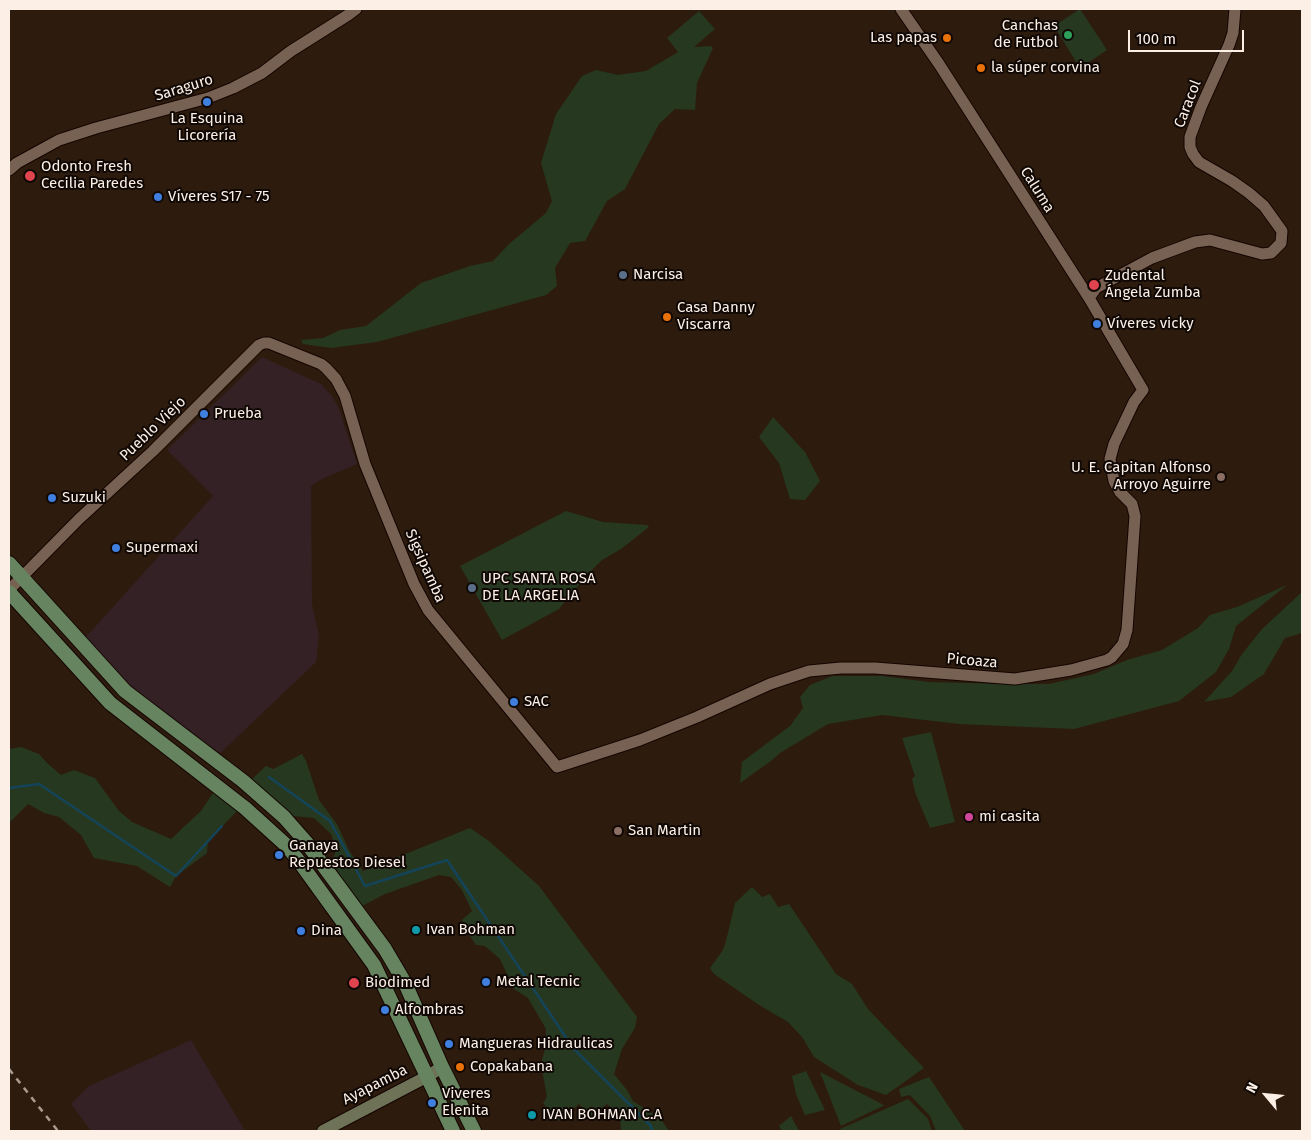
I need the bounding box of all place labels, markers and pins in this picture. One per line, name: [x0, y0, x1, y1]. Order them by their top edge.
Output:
place label: Canchas de Futbol: [994, 17, 1058, 52]
place label: Las papas: [870, 29, 937, 47]
marker: Canchas de Futbol: [1062, 29, 1074, 41]
marker: Las papas: [941, 32, 953, 44]
place label: la súper corvina: [991, 59, 1100, 77]
marker: la súper corvina: [975, 62, 987, 74]
marker: La Esquina Licorería: [201, 96, 213, 108]
place label: La Esquina Licorería: [170, 110, 244, 145]
place label: Odonto Fresh Cecilia Paredes: [41, 158, 143, 193]
marker: Odonto Fresh Cecilia Paredes: [23, 169, 37, 183]
place label: Víveres S17 - 75: [168, 188, 270, 206]
marker: Víveres S17 - 75: [152, 191, 164, 203]
place label: Narcisa: [633, 266, 683, 284]
place label: Zudental Ángela Zumba: [1105, 267, 1201, 302]
marker: Narcisa: [617, 269, 629, 281]
marker: Zudental Ángela Zumba: [1087, 278, 1101, 292]
place label: Casa Danny Viscarra: [677, 299, 755, 334]
marker: Casa Danny Viscarra: [661, 311, 673, 323]
place label: Víveres vicky: [1107, 315, 1194, 333]
marker: Víveres vicky: [1091, 318, 1103, 330]
place label: Prueba: [214, 405, 262, 423]
marker: Prueba: [198, 408, 210, 420]
place label: U. E. Capitan Alfonso Arroyo Aguirre: [1071, 459, 1211, 494]
marker: U. E. Capitan Alfonso Arroyo Aguirre: [1215, 471, 1227, 483]
place label: Suzuki: [62, 489, 106, 507]
marker: Suzuki: [46, 492, 58, 504]
place label: Supermaxi: [126, 539, 198, 557]
marker: Supermaxi: [110, 542, 122, 554]
place label: UPC SANTA ROSA DE LA ARGELIA: [482, 570, 596, 605]
marker: UPC SANTA ROSA DE LA ARGELIA: [466, 582, 478, 594]
place label: SAC: [524, 693, 549, 711]
marker: SAC: [508, 696, 520, 708]
place label: mi casita: [979, 808, 1040, 826]
marker: mi casita: [963, 811, 975, 823]
place label: San Martin: [628, 822, 701, 840]
marker: San Martin: [612, 825, 624, 837]
place label: Ganaya Repuestos Diesel: [289, 837, 405, 872]
marker: Ganaya Repuestos Diesel: [273, 849, 285, 861]
place label: Ivan Bohman: [426, 921, 515, 939]
place label: Dina: [311, 922, 342, 940]
marker: Ivan Bohman: [410, 924, 422, 936]
marker: Dina: [295, 925, 307, 937]
place label: Metal Tecnic: [496, 973, 580, 991]
place label: Biodimed: [365, 974, 430, 992]
marker: Biodimed: [347, 976, 361, 990]
marker: Metal Tecnic: [480, 976, 492, 988]
place label: Alfombras: [395, 1001, 464, 1019]
marker: Alfombras: [379, 1004, 391, 1016]
place label: Mangueras Hidraulicas: [459, 1035, 613, 1053]
marker: Mangueras Hidraulicas: [443, 1038, 455, 1050]
place label: Copakabana: [470, 1058, 553, 1076]
marker: Copakabana: [454, 1061, 466, 1073]
place label: Viveres Elenita: [442, 1085, 491, 1120]
marker: Viveres Elenita: [426, 1097, 438, 1109]
place label: IVAN BOHMAN C.A: [542, 1106, 662, 1124]
marker: IVAN BOHMAN C.A: [526, 1109, 538, 1121]

